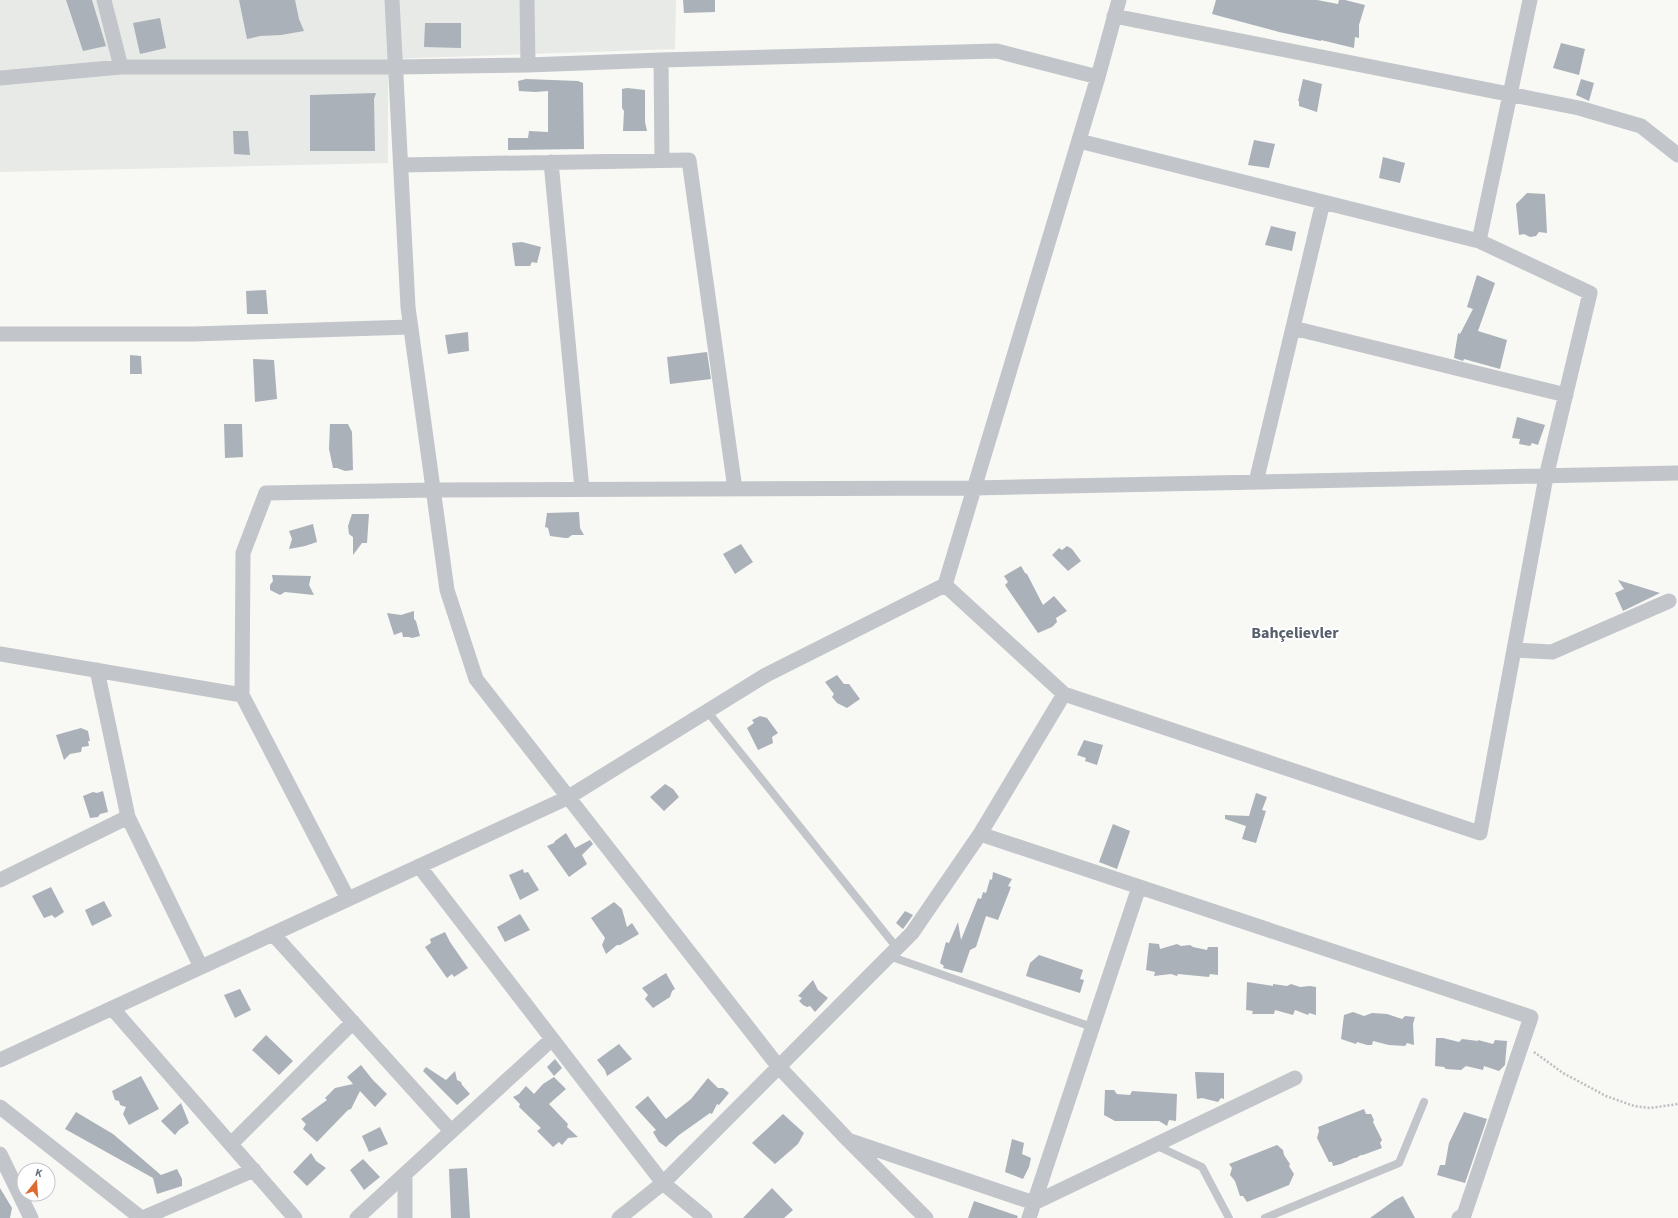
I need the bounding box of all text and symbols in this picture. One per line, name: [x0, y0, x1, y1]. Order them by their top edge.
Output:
district label: Bahçelievler: [1251, 622, 1339, 644]
north arrow: [16, 1162, 56, 1202]
text: K: [33, 1165, 44, 1181]

